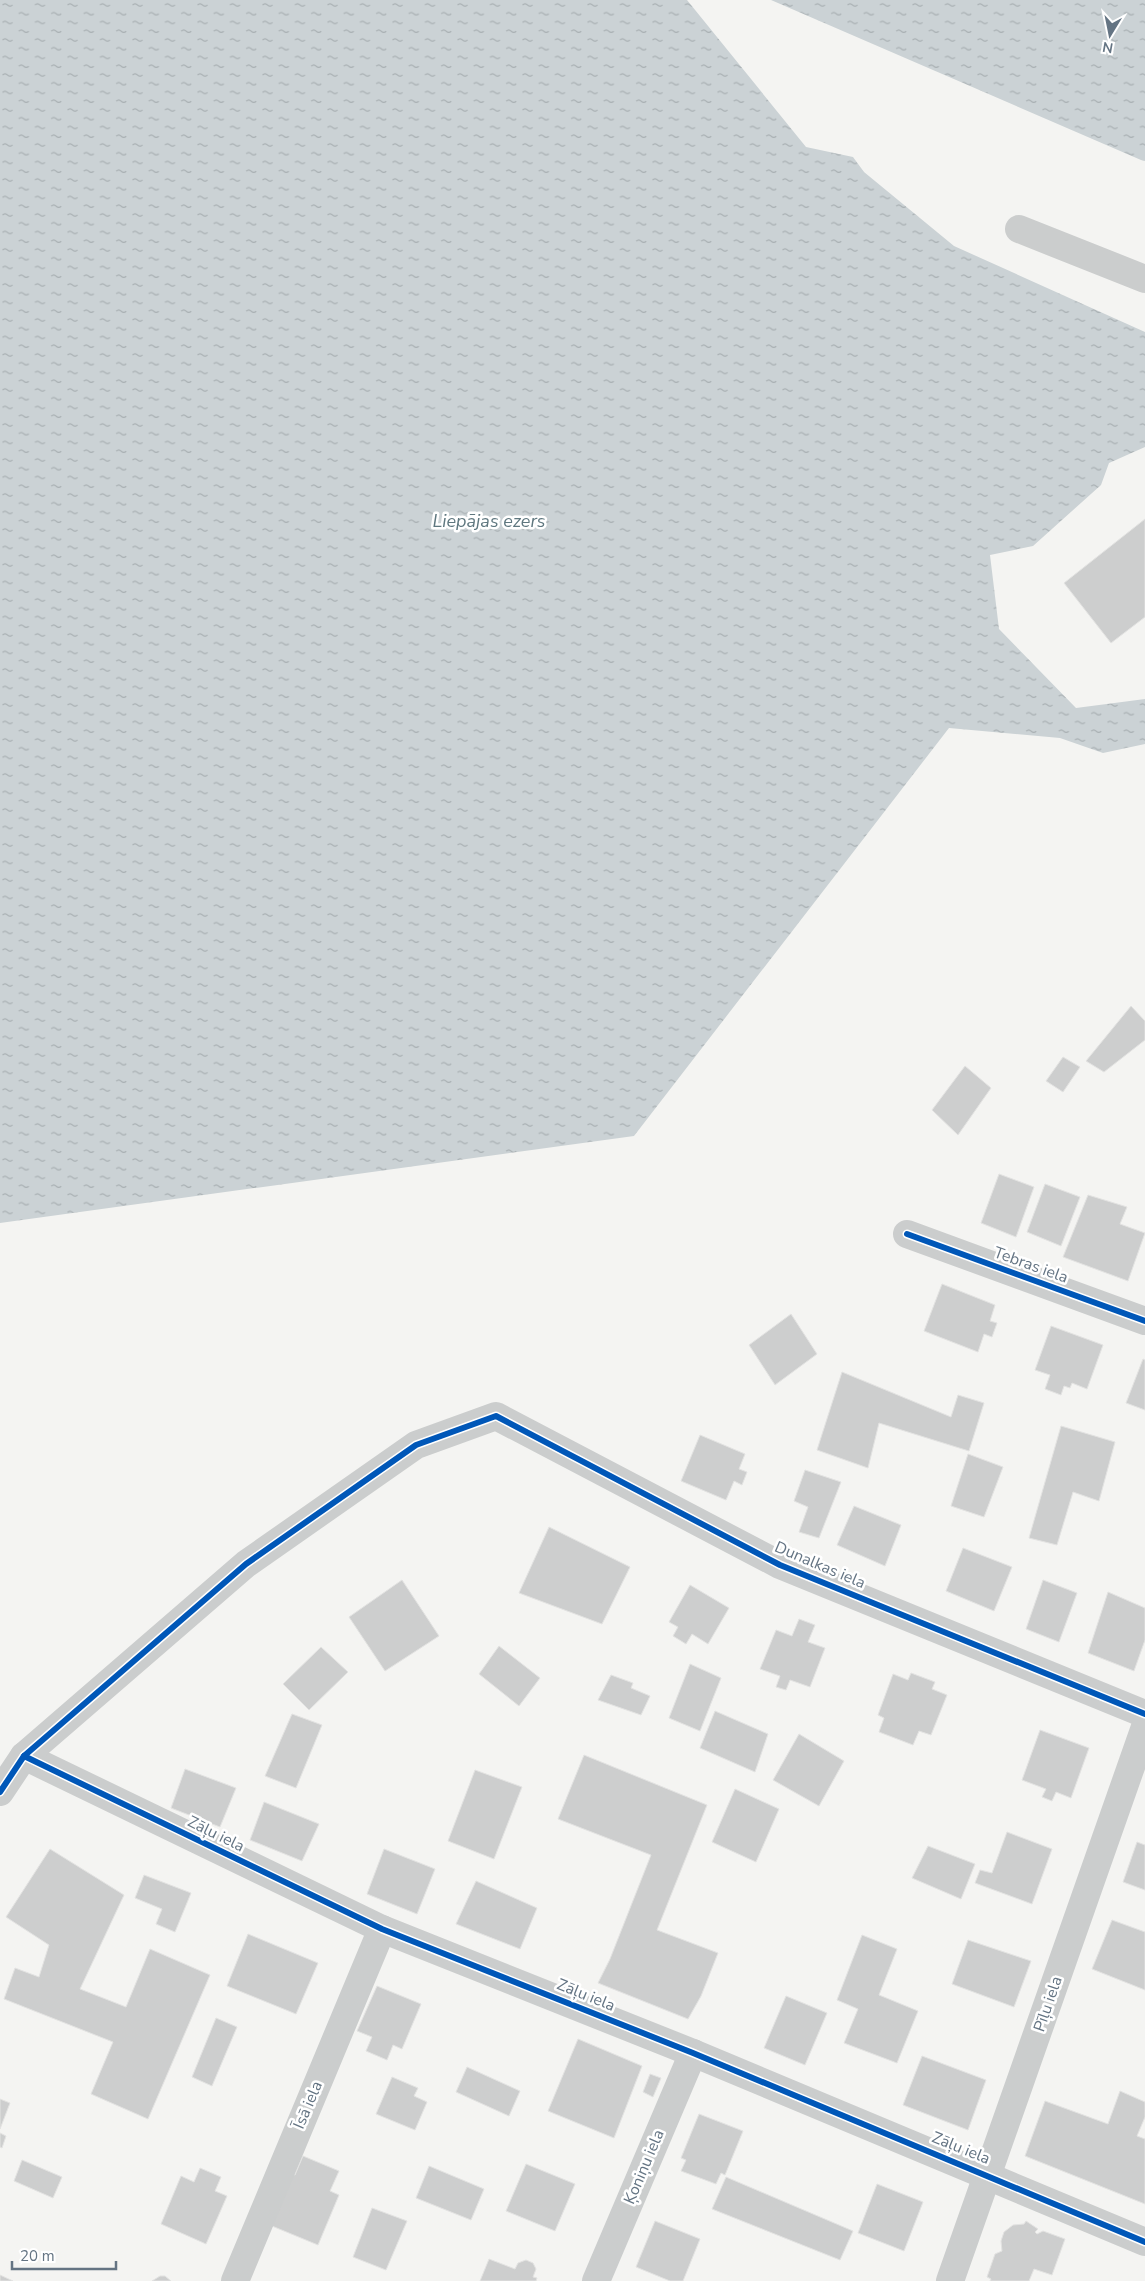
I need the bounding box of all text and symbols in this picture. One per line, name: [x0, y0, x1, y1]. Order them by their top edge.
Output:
north arrow: [1085, 10, 1135, 60]
text: N: [1101, 37, 1115, 58]
water label: Liepājas ezers: [433, 509, 545, 533]
street label: Tebras iela: [991, 1241, 1071, 1289]
street label: Dunalkas iela: [771, 1536, 869, 1594]
street label: Zāļu iela: [184, 1811, 248, 1857]
street label: Zāļu iela: [554, 1973, 618, 2017]
street label: Pīļu iela: [1028, 1973, 1068, 2035]
street label: Īsā iela: [288, 2078, 328, 2133]
street label: Ķoniņu iela: [618, 2126, 670, 2208]
street label: Zāļu iela: [929, 2126, 993, 2170]
scale bar: [12, 2238, 116, 2270]
text: 20 m: [20, 2246, 55, 2266]

